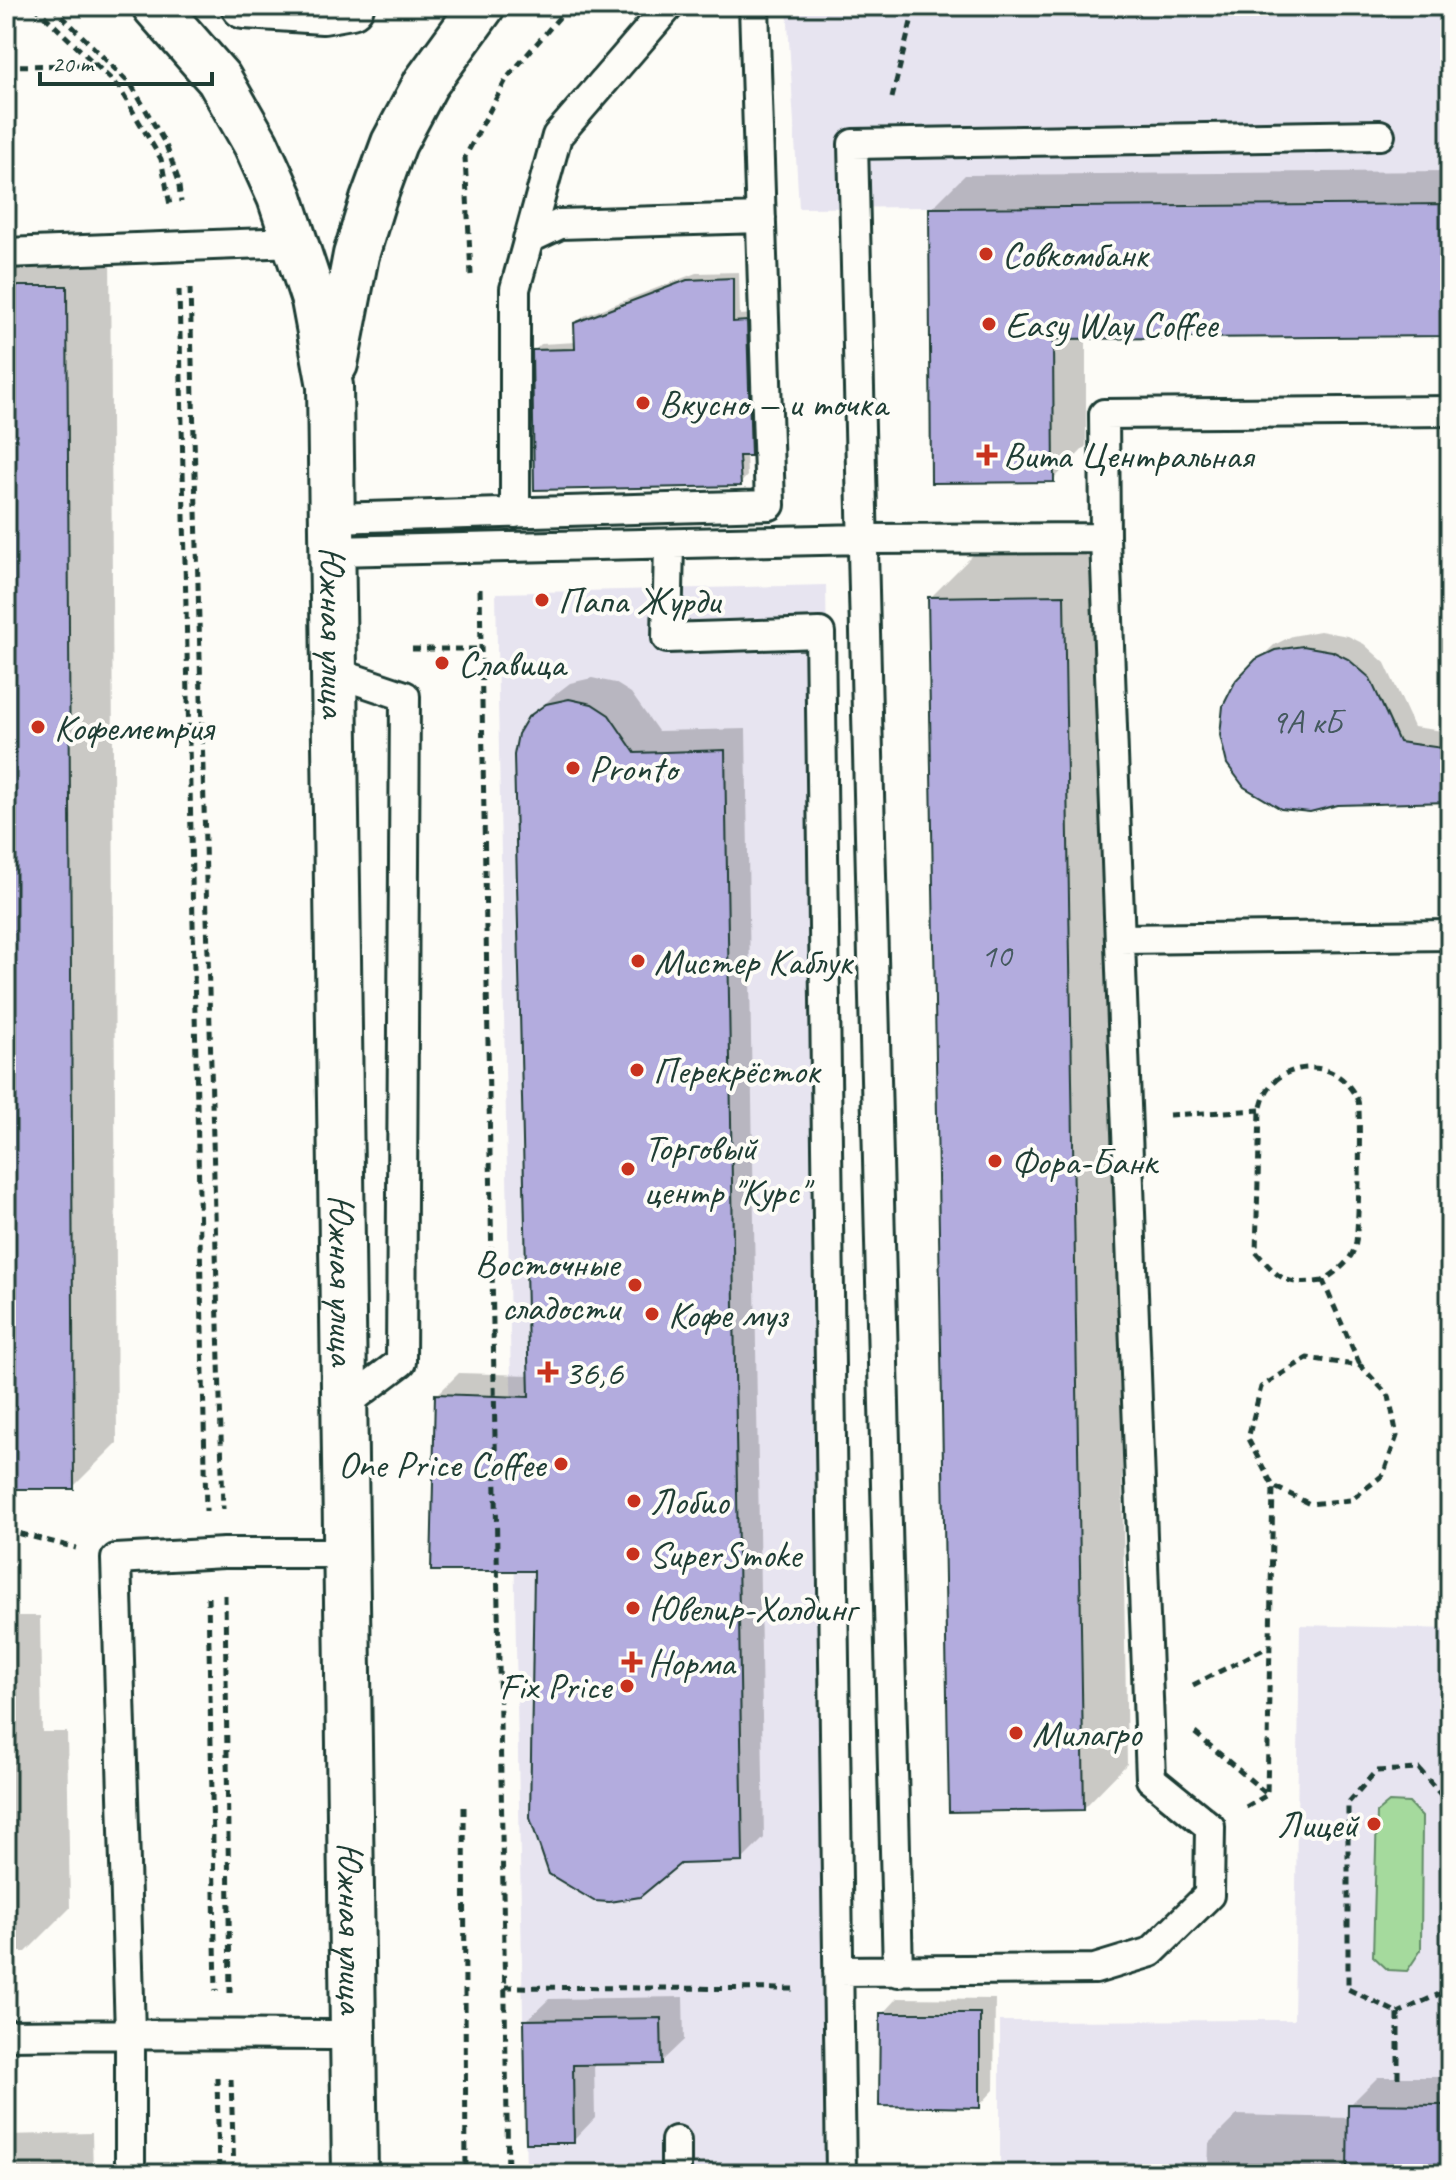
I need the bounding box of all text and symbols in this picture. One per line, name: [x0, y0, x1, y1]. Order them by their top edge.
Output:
scale bar: [40, 36, 212, 86]
text: 20 m: [52, 49, 95, 79]
place label: Совкомбанк: [1002, 231, 1150, 278]
marker: Совкомбанк: [977, 245, 995, 263]
place label: Easy Way Coffee: [1005, 301, 1220, 348]
marker: Easy Way Coffee: [980, 315, 998, 333]
place label: Вкусно — и точка: [659, 380, 891, 427]
marker: Вкусно — и точка: [634, 394, 652, 412]
place label: Вита Центральная: [1003, 432, 1256, 479]
marker: Вита Центральная: [978, 446, 996, 464]
street label: Южная улица: [308, 546, 358, 720]
place label: Папа Журди: [558, 577, 722, 624]
marker: Папа Журди: [533, 591, 551, 609]
place label: Славица: [458, 640, 568, 687]
marker: Славица: [433, 654, 451, 672]
house number: 9А кБ: [1271, 700, 1347, 743]
place label: Кофеметрия: [54, 704, 216, 751]
marker: Кофеметрия: [29, 718, 47, 736]
place label: Pronto: [589, 745, 680, 792]
marker: Pronto: [564, 759, 582, 777]
house number: 10: [981, 934, 1014, 977]
place label: Мистер Каблук: [654, 938, 854, 985]
marker: Мистер Каблук: [629, 952, 647, 970]
place label: Перекрёсток: [653, 1047, 822, 1094]
marker: Перекрёсток: [628, 1061, 646, 1079]
place label: Торговый центр "Курс": [644, 1124, 815, 1215]
place label: Фора-Банк: [1011, 1138, 1160, 1185]
marker: Фора-Банк: [986, 1152, 1004, 1170]
marker: Торговый центр "Курс": [619, 1160, 637, 1178]
street label: Южная улица: [317, 1194, 367, 1368]
place label: Восточные сладости: [475, 1240, 622, 1331]
marker: Восточные сладости: [626, 1276, 644, 1294]
place label: Кофе муз: [668, 1291, 790, 1338]
marker: Кофе муз: [643, 1305, 661, 1323]
place label: 36,6: [564, 1349, 625, 1396]
marker: 36,6: [539, 1363, 557, 1381]
place label: One Price Coffee: [338, 1441, 548, 1488]
marker: One Price Coffee: [552, 1455, 570, 1473]
place label: Лобио: [650, 1478, 730, 1525]
marker: Лобио: [625, 1492, 643, 1510]
place label: SuperSmoke: [649, 1531, 804, 1578]
marker: SuperSmoke: [624, 1545, 642, 1563]
place label: Ювелир-Холдинг: [649, 1585, 861, 1632]
marker: Ювелир-Холдинг: [624, 1599, 642, 1617]
place label: Норма: [648, 1639, 737, 1686]
marker: Норма: [623, 1653, 641, 1671]
place label: Fix Price: [500, 1663, 614, 1710]
marker: Fix Price: [618, 1677, 636, 1695]
place label: Милагро: [1032, 1710, 1143, 1757]
marker: Милагро: [1007, 1724, 1025, 1742]
place label: Лицей: [1277, 1801, 1360, 1848]
marker: Лицей: [1365, 1815, 1383, 1833]
street label: Южная улица: [326, 1842, 376, 2016]

